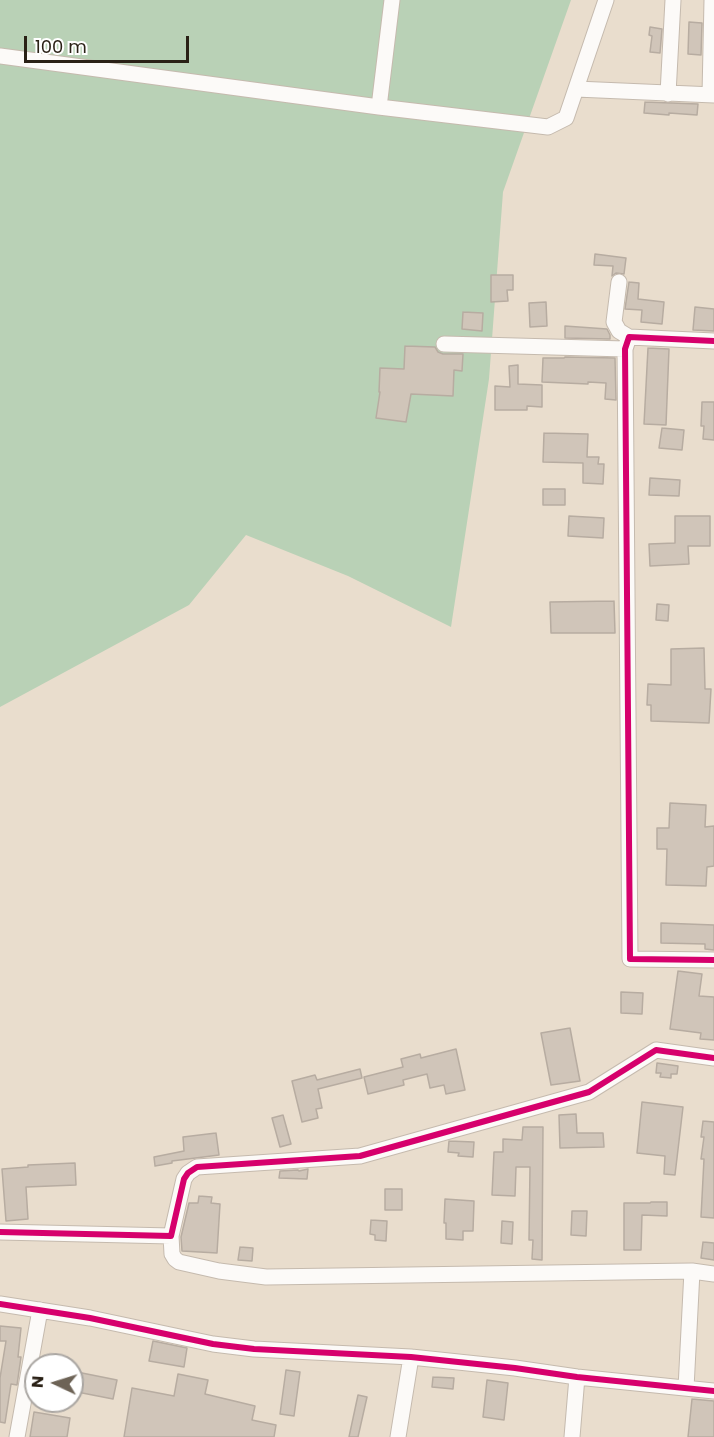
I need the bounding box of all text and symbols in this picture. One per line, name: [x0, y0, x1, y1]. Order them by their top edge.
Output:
scale bar: [27, 24, 192, 62]
text: 100 m: [35, 34, 87, 59]
north arrow: [24, 1353, 84, 1413]
text: N: [26, 1375, 49, 1389]

